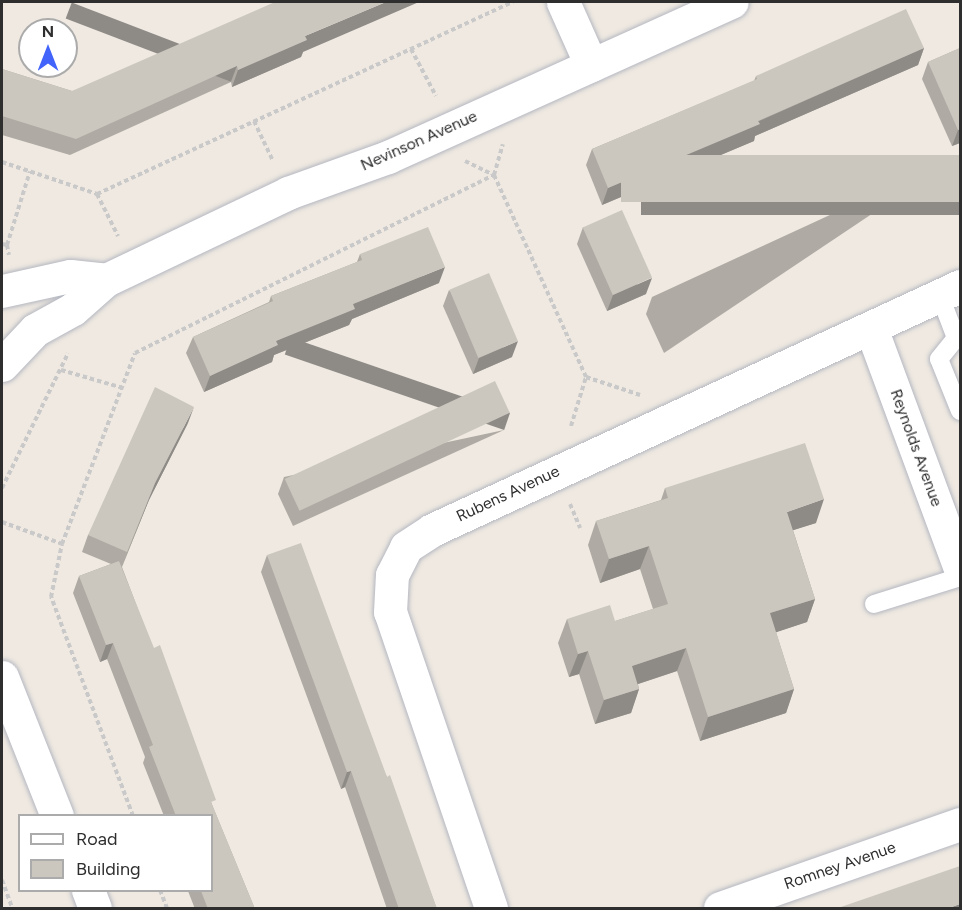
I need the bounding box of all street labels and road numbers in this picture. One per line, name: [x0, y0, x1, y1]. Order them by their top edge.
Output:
street label: Nevinson Avenue: [358, 107, 480, 175]
street label: Reynolds Avenue: [886, 387, 946, 509]
street label: Rubens Avenue: [453, 462, 563, 526]
street label: Romney Avenue: [782, 838, 898, 894]

